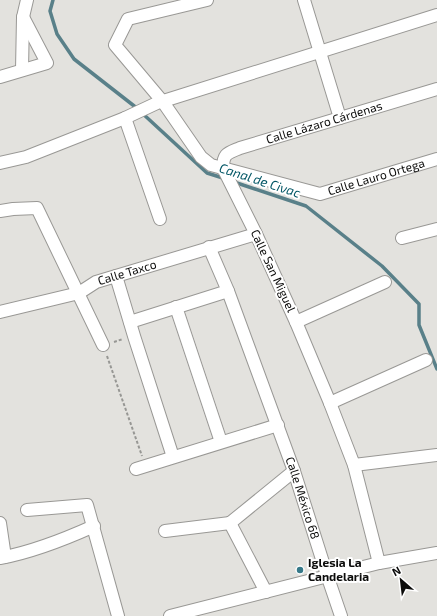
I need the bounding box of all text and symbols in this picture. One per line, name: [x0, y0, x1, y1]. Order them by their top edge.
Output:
street label: Calle Lázaro Cárdenas: [264, 98, 384, 146]
street label: Calle Lauro Ortega: [326, 155, 426, 197]
water label: Canal de Civac: [217, 159, 303, 201]
street label: Calle San Miguel: [249, 227, 299, 315]
street label: Calle Taxco: [96, 256, 158, 287]
street label: Calle México 68: [283, 455, 323, 541]
place label: Iglesia La Candelaria: [308, 555, 369, 583]
north arrow: [381, 560, 421, 600]
text: N: [390, 563, 403, 578]
marker: Iglesia La Candelaria: [295, 565, 305, 575]

